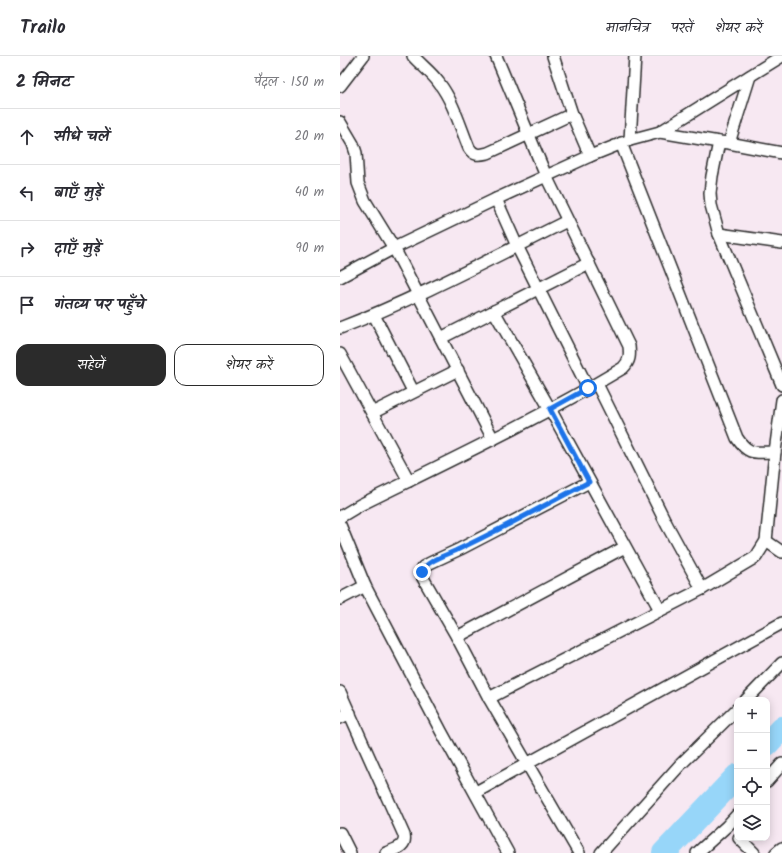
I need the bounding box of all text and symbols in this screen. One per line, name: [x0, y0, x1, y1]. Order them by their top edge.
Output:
text: Trailo: [20, 13, 66, 43]
text: मानचित्र: [606, 17, 649, 39]
text: परतें: [671, 17, 693, 39]
text: शेयर करें: [715, 17, 762, 39]
text: 2 मिनट: [16, 69, 71, 96]
text: पैदल · 150 m: [254, 72, 324, 93]
text: सीधे चलें: [54, 125, 109, 149]
icon: ahead: [16, 126, 38, 148]
text: 20 m: [294, 126, 324, 147]
text: बाएँ मुड़ें: [54, 181, 102, 205]
icon: left: [16, 182, 38, 204]
text: 40 m: [295, 182, 324, 203]
text: दाएँ मुड़ें: [54, 237, 101, 261]
icon: right: [16, 238, 38, 260]
text: 90 m: [296, 238, 324, 259]
text: गंतव्य पर पहुँचे: [54, 293, 145, 317]
icon: arrive: [16, 294, 38, 316]
button: सहेजें: [16, 344, 166, 386]
button: शेयर करें: [174, 344, 324, 386]
route start: [579, 379, 597, 397]
route end: [413, 563, 431, 581]
map controls: [734, 697, 770, 841]
button: +: [734, 697, 770, 733]
button: −: [734, 733, 770, 769]
button: locate: [734, 769, 770, 805]
button: layers: [734, 805, 770, 841]

